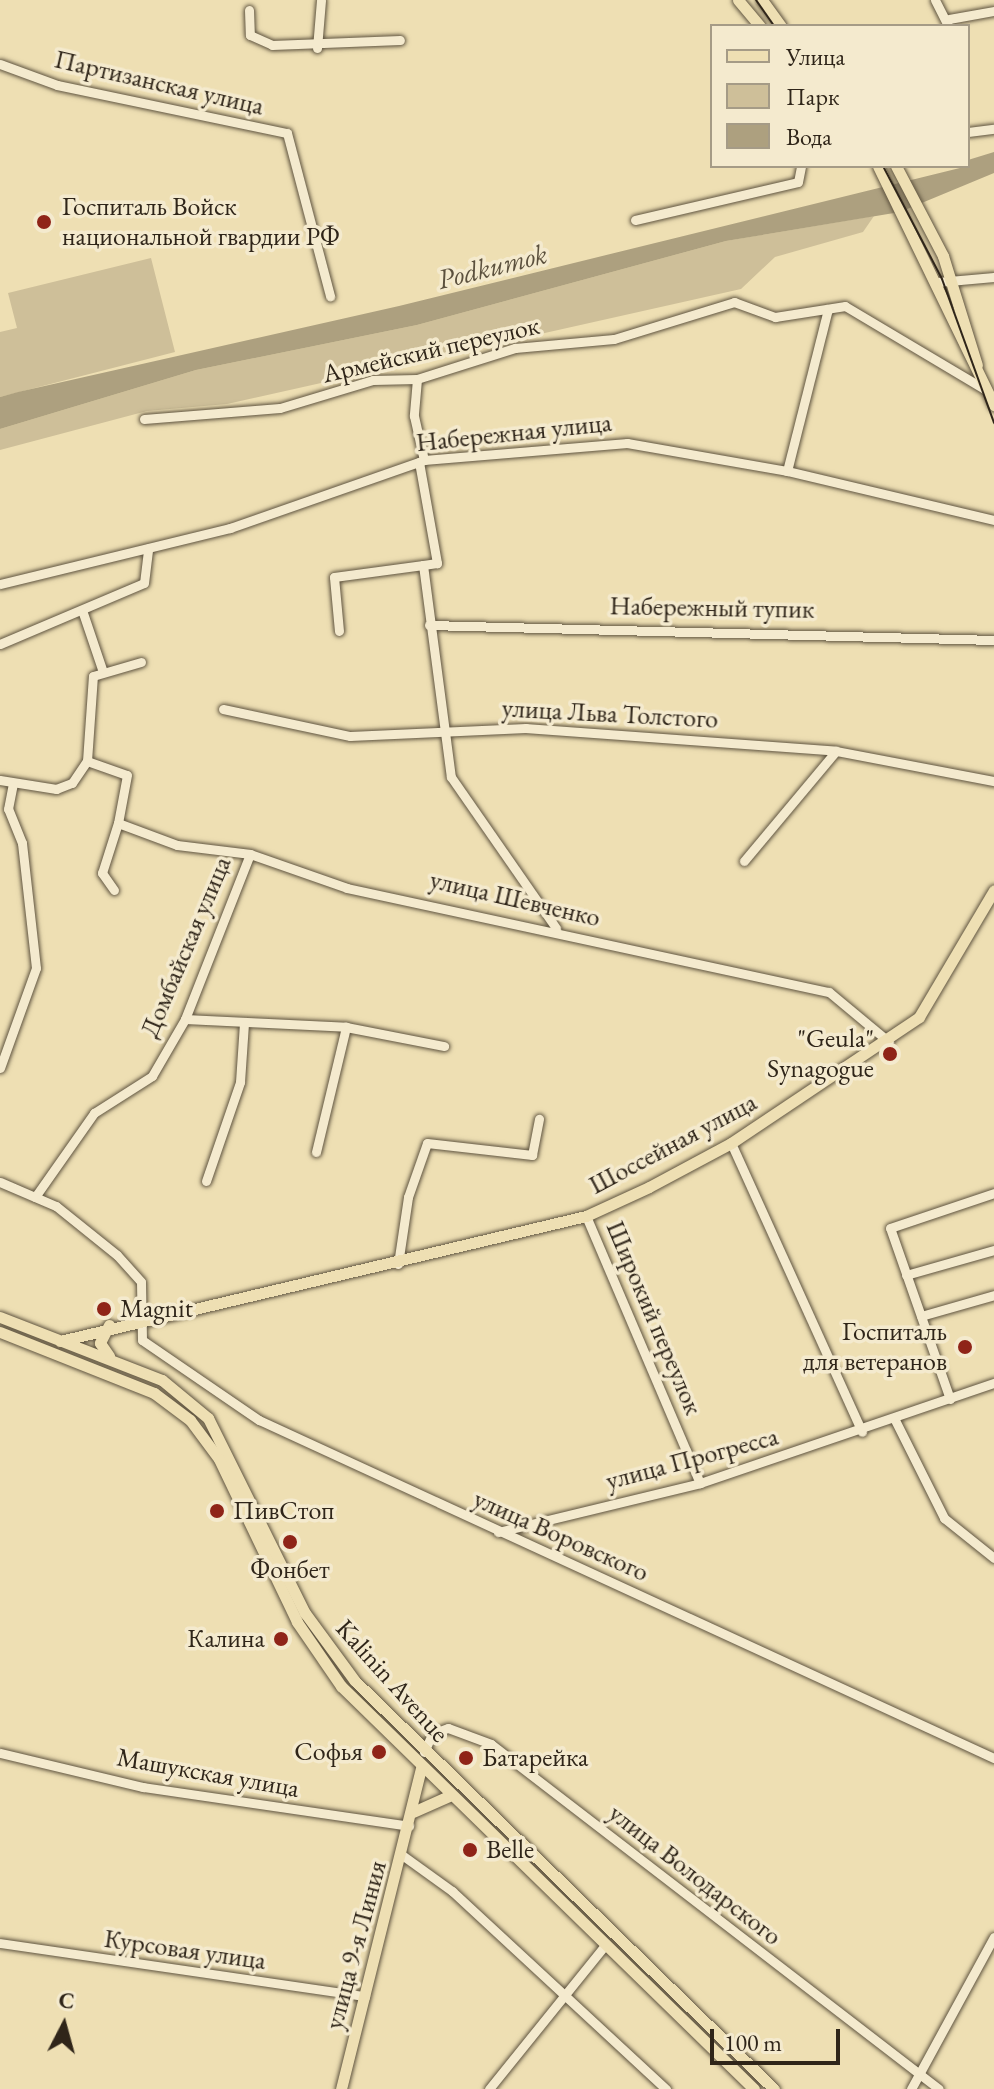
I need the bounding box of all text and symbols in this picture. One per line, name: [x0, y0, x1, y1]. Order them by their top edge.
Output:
legend: [710, 24, 970, 168]
text: Улица: [786, 41, 845, 72]
street label: Партизанская улица: [51, 44, 267, 122]
text: Парк: [786, 81, 839, 112]
text: Вода: [786, 121, 832, 152]
place label: Госпиталь Войск национальной гвардии РФ: [62, 191, 340, 252]
marker: Госпиталь Войск национальной гвардии РФ: [33, 211, 55, 233]
water label: Podkumok: [434, 236, 550, 296]
street label: Армейский переулок: [319, 310, 543, 390]
street label: Набережная улица: [415, 407, 613, 459]
street label: Набережный тупик: [609, 591, 815, 625]
street label: улица Льва Толстого: [501, 693, 719, 735]
street label: Домбайская улица: [134, 852, 238, 1042]
street label: улица Шевченко: [427, 864, 603, 934]
place label: "Geula" Synagogue: [767, 1023, 874, 1084]
marker: "Geula" Synagogue: [881, 1045, 899, 1063]
street label: Шоссейная улица: [584, 1087, 762, 1201]
street label: Широкий переулок: [599, 1216, 709, 1420]
place label: Magnit: [120, 1293, 193, 1325]
marker: Magnit: [95, 1300, 113, 1318]
place label: Госпиталь для ветеранов: [803, 1316, 947, 1378]
marker: Госпиталь для ветеранов: [954, 1336, 976, 1358]
street label: улица Прогресса: [602, 1421, 782, 1497]
street label: улица Воровского: [469, 1483, 653, 1589]
place label: ПивСтоп: [233, 1495, 334, 1527]
marker: ПивСтоп: [208, 1502, 226, 1520]
marker: Фонбет: [281, 1533, 299, 1551]
place label: Фонбет: [250, 1554, 330, 1586]
street label: Kalinin Avenue: [329, 1613, 455, 1749]
place label: Калина: [187, 1623, 265, 1655]
marker: Калина: [272, 1630, 290, 1648]
place label: Софья: [294, 1736, 363, 1768]
street label: Машукская улица: [114, 1742, 302, 1804]
place label: Батарейка: [482, 1742, 588, 1774]
marker: Софья: [370, 1743, 388, 1761]
marker: Батарейка: [457, 1749, 475, 1767]
street label: улица Володарского: [602, 1798, 788, 1952]
place label: Belle: [486, 1834, 534, 1866]
marker: Belle: [461, 1841, 479, 1859]
street label: улица 9-я Линия: [318, 1857, 394, 2033]
street label: Курсовая улица: [102, 1923, 268, 1977]
north arrow: [24, 1985, 104, 2065]
text: С: [57, 1985, 76, 2016]
scale bar: [714, 2013, 844, 2063]
text: 100 m: [724, 2027, 782, 2058]

